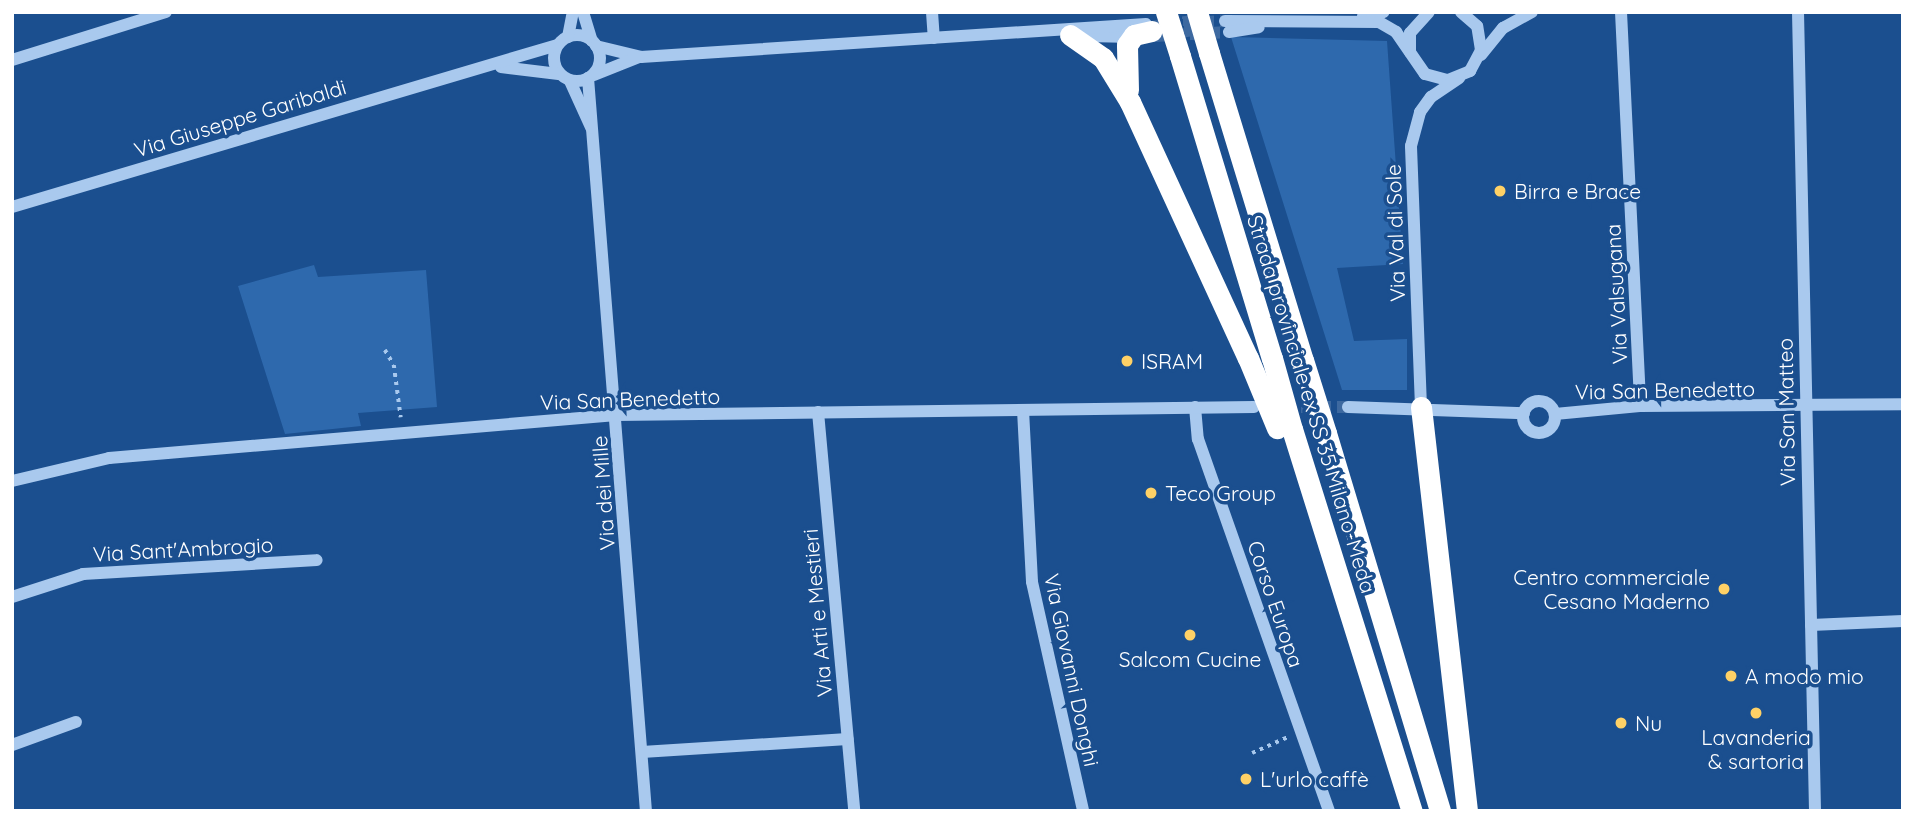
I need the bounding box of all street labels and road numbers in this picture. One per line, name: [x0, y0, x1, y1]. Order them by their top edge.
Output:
street label: Via Giuseppe Garibaldi: [131, 74, 349, 162]
street label: Via Val di Sole: [1380, 164, 1410, 302]
street label: Strada provinciale ex SS 35 Milano-Meda: [1242, 212, 1382, 596]
street label: Via Valsugana: [1600, 223, 1632, 365]
street label: Via San Matteo: [1772, 338, 1800, 486]
street label: Via San Benedetto: [1575, 376, 1755, 404]
street label: Via San Benedetto: [539, 383, 721, 415]
street label: Via dei Mille: [586, 435, 620, 551]
street label: Via Arti e Mestieri: [797, 528, 837, 698]
street label: Via Sant'Ambrogio: [92, 532, 274, 566]
street label: Corso Europa: [1243, 537, 1309, 671]
street label: Via Giovanni Donghi: [1039, 571, 1105, 769]

